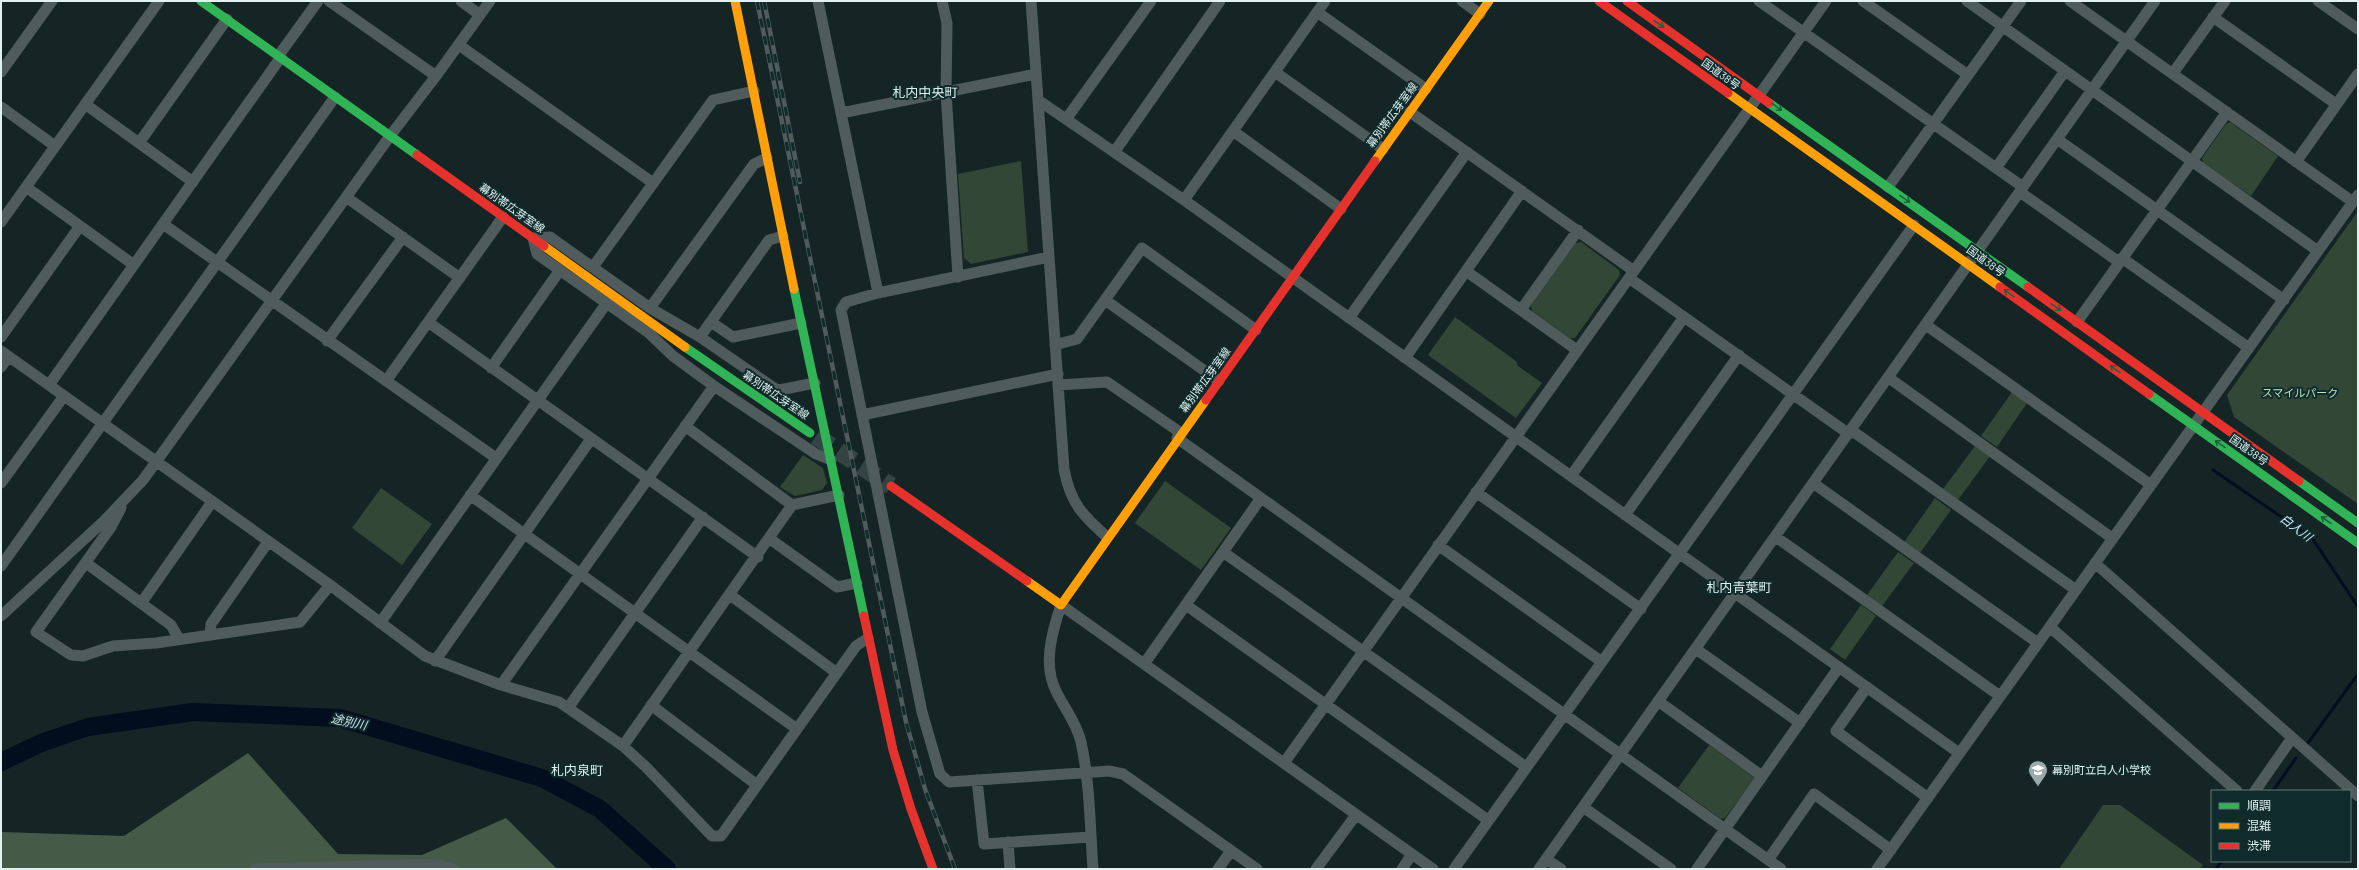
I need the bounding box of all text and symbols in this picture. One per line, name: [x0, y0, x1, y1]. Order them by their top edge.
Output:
one-way arrow: [1653, 20, 1664, 28]
street label: 国道38号: [1700, 55, 1743, 92]
street label: 幕別帯広芽室線: [1364, 80, 1419, 150]
district label: 札内中央町: [892, 84, 958, 100]
one-way arrow: [1771, 103, 1782, 111]
street label: 幕別帯広芽室線: [477, 180, 548, 235]
one-way arrow: [1899, 195, 1910, 203]
street label: 国道38号: [1965, 242, 2008, 279]
one-way arrow: [2004, 289, 2015, 297]
one-way arrow: [2050, 303, 2061, 311]
street label: 幕別帯広芽室線: [1177, 345, 1232, 415]
one-way arrow: [2109, 365, 2120, 373]
street label: 幕別帯広芽室線: [741, 368, 812, 422]
park label: スマイルパーク: [2262, 386, 2338, 399]
street label: 国道38号: [2227, 432, 2271, 468]
one-way arrow: [2215, 440, 2226, 448]
water label: 白人川: [2278, 511, 2317, 545]
one-way arrow: [2321, 516, 2332, 524]
district label: 札内青葉町: [1706, 579, 1772, 595]
water label: 途別川: [330, 710, 370, 732]
school or university icon: 幕別町立白人小学校: [2027, 759, 2049, 787]
district label: 札内泉町: [551, 762, 603, 778]
place label: 幕別町立白人小学校: [2052, 763, 2151, 776]
legend: [2211, 790, 2351, 862]
text: 順調: [2247, 798, 2271, 812]
text: 混雑: [2247, 818, 2271, 832]
text: 渋滞: [2247, 838, 2271, 852]

